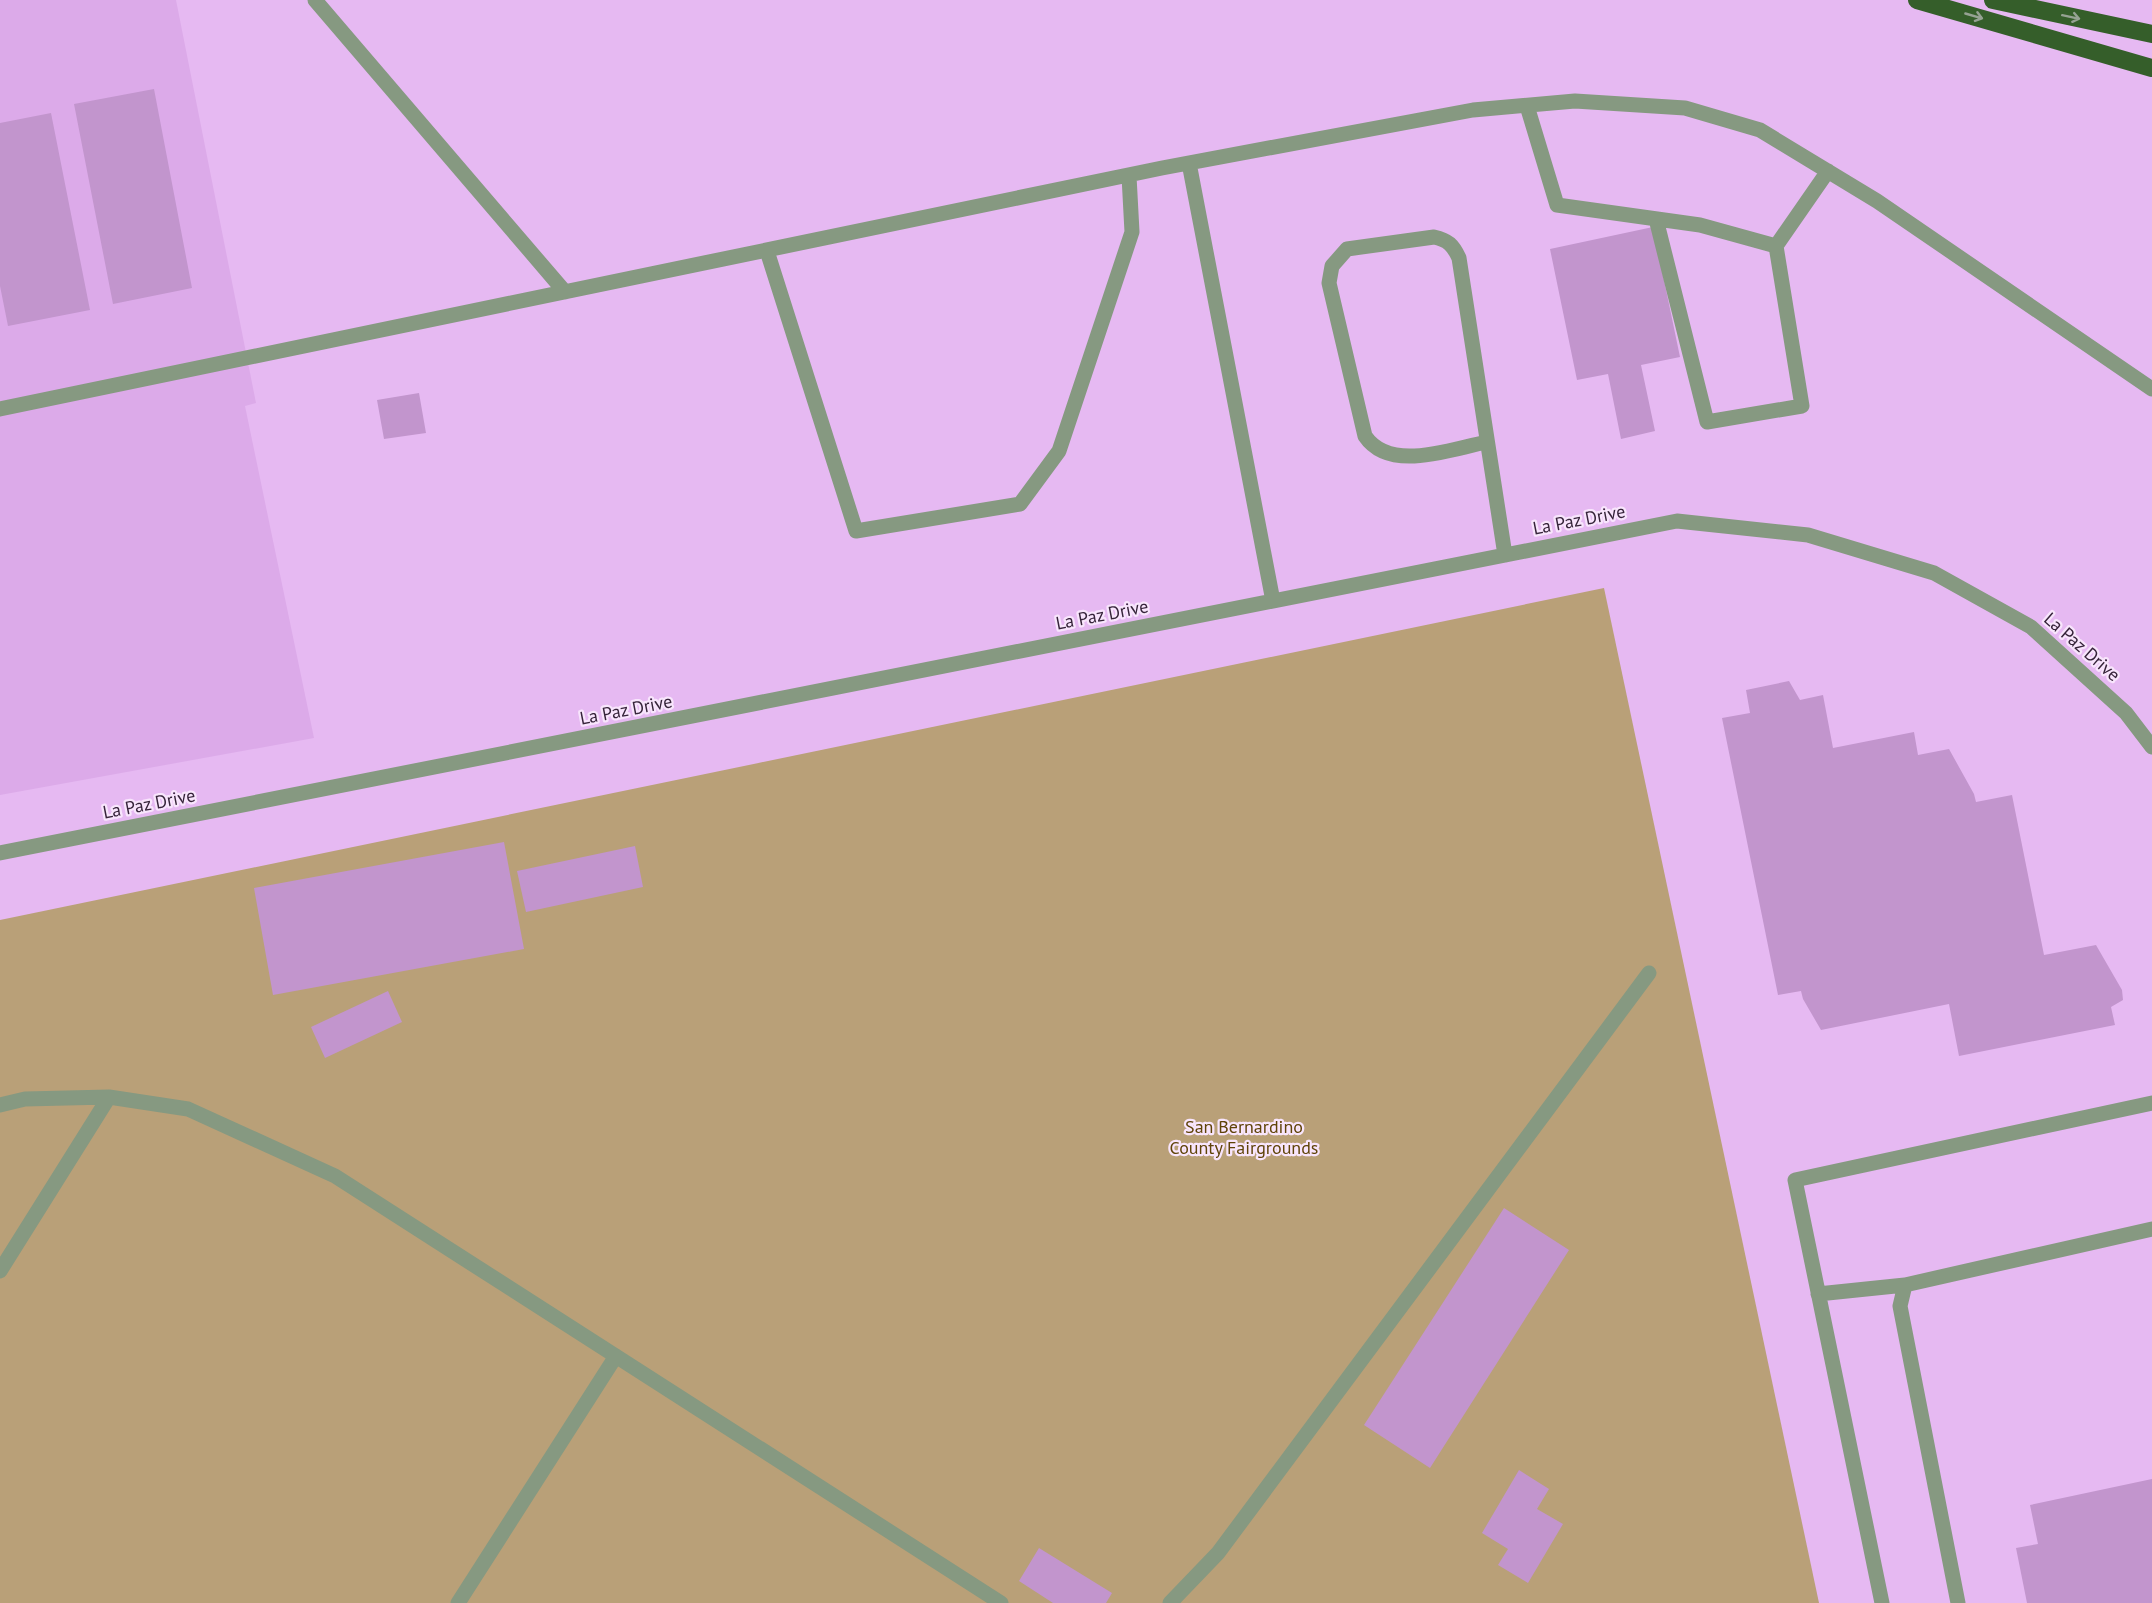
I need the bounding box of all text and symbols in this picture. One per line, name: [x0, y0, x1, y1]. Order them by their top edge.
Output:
one-way arrow: [1964, 11, 1983, 22]
one-way arrow: [2060, 12, 2080, 23]
street label: La Paz Drive: [1531, 499, 1627, 540]
street label: La Paz Drive: [1054, 594, 1150, 635]
street label: La Paz Drive: [2039, 607, 2125, 686]
street label: La Paz Drive: [578, 689, 674, 730]
street label: La Paz Drive: [101, 783, 197, 824]
park label: San Bernardino County Fairgrounds: [1170, 1115, 1318, 1159]

